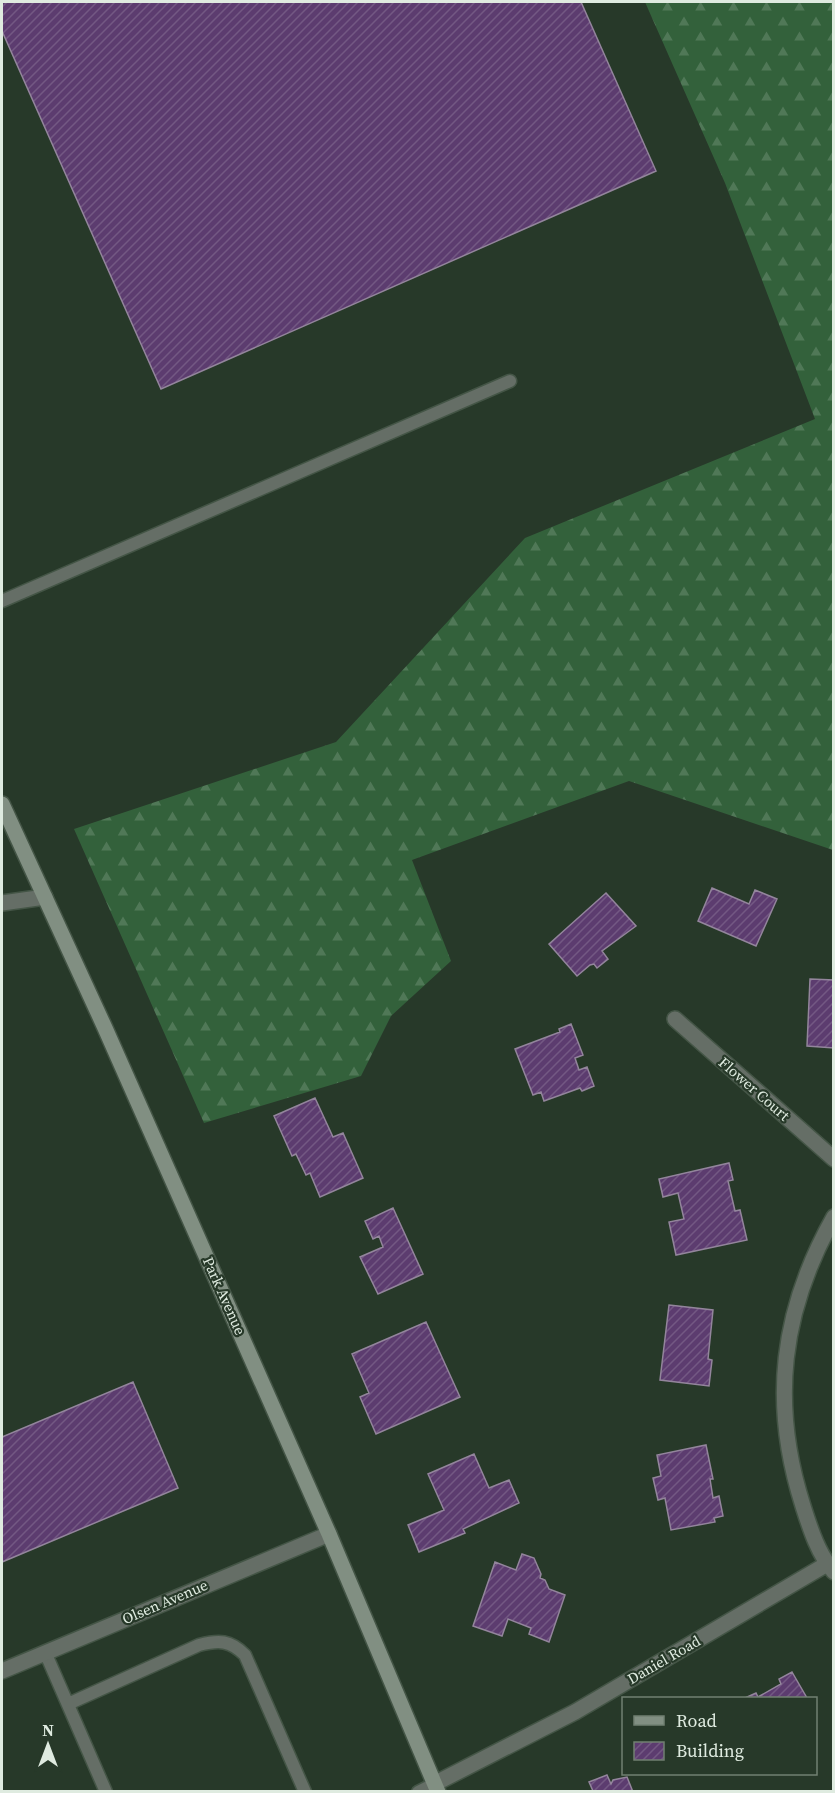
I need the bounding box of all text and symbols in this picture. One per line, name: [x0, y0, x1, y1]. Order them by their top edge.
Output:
street label: Flower Court: [714, 1052, 794, 1125]
street label: Park Avenue: [198, 1253, 251, 1339]
street label: Olsen Avenue: [119, 1574, 211, 1629]
street label: Daniel Road: [623, 1630, 705, 1689]
legend: [622, 1697, 817, 1775]
text: Road: [676, 1708, 717, 1733]
north arrow: [18, 1715, 78, 1775]
text: N: [42, 1719, 54, 1741]
text: Building: [676, 1738, 744, 1763]

